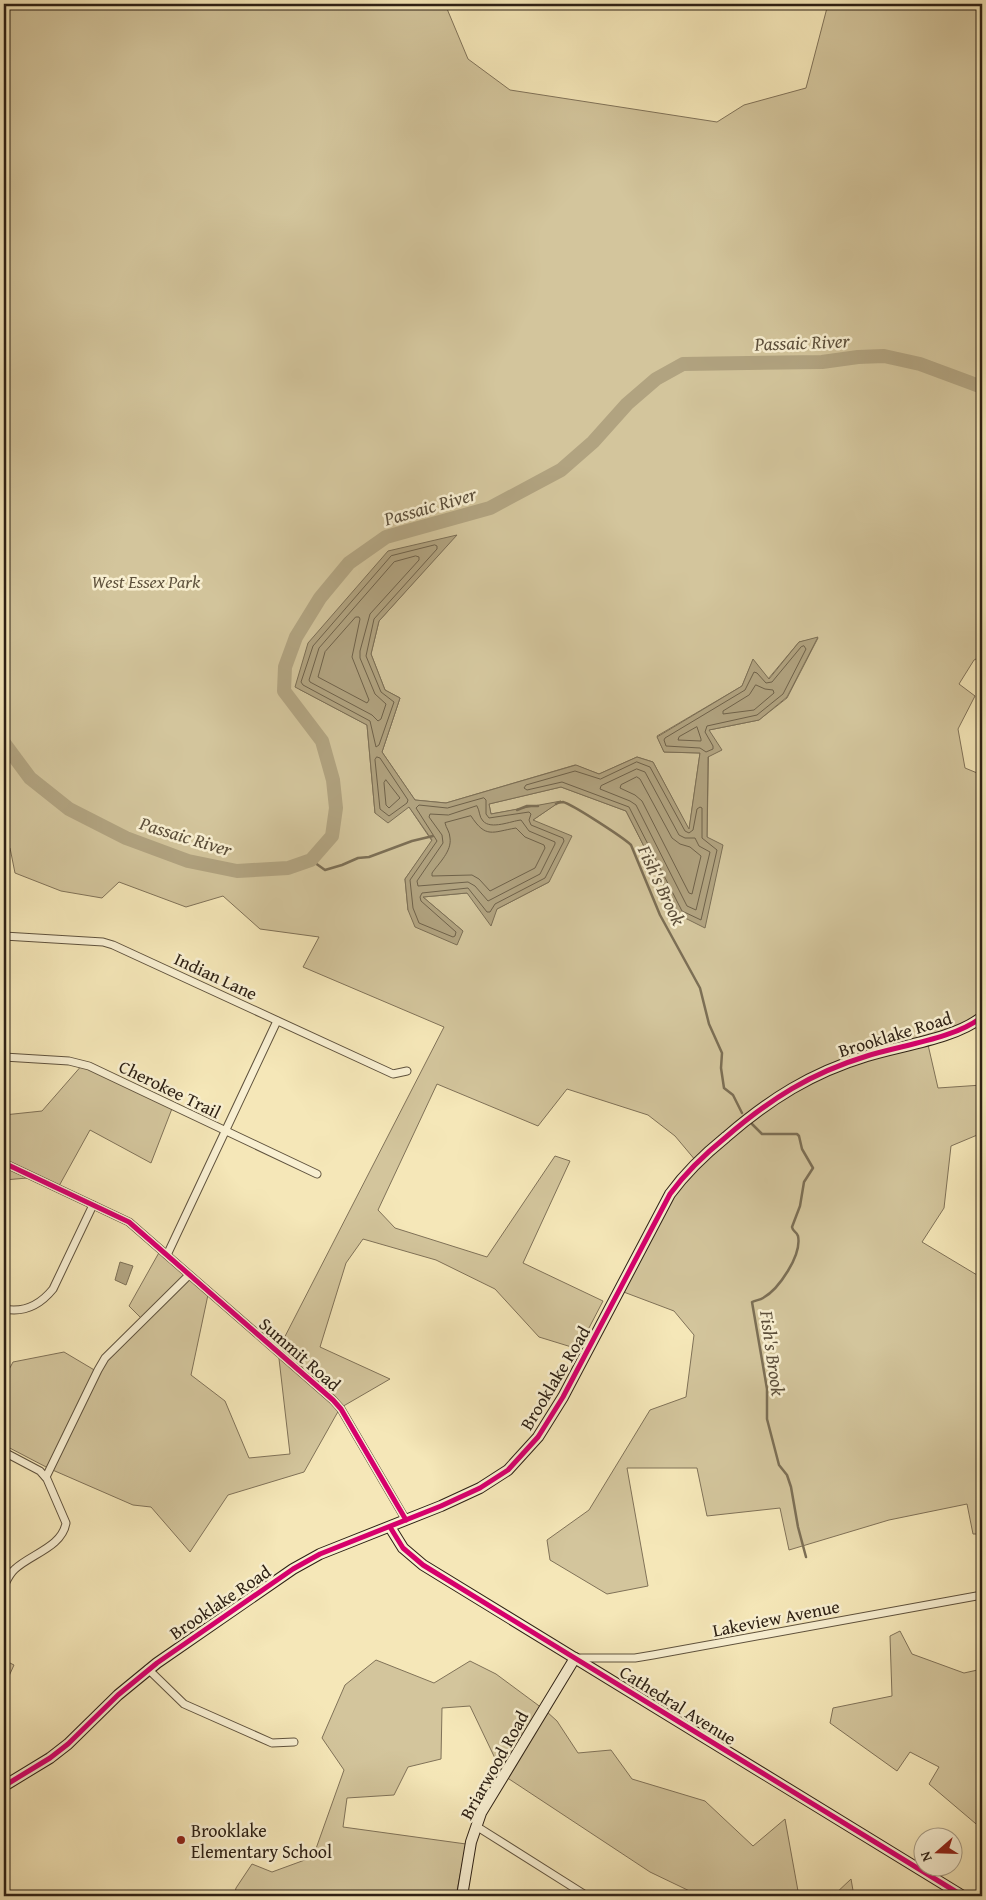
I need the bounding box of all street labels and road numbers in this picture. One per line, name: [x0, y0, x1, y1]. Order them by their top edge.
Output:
street label: Indian Lane: [170, 945, 262, 1007]
street label: Brooklake Road: [835, 1004, 955, 1064]
street label: Cherokee Trail: [115, 1053, 225, 1125]
street label: Summit Road: [253, 1311, 347, 1398]
street label: Brooklake Road: [513, 1320, 597, 1435]
street label: Brooklake Road: [164, 1558, 276, 1646]
street label: Lakeview Avenue: [710, 1592, 842, 1644]
street label: Cathedral Avenue: [614, 1658, 742, 1752]
street label: Briarwood Road: [453, 1705, 535, 1824]

